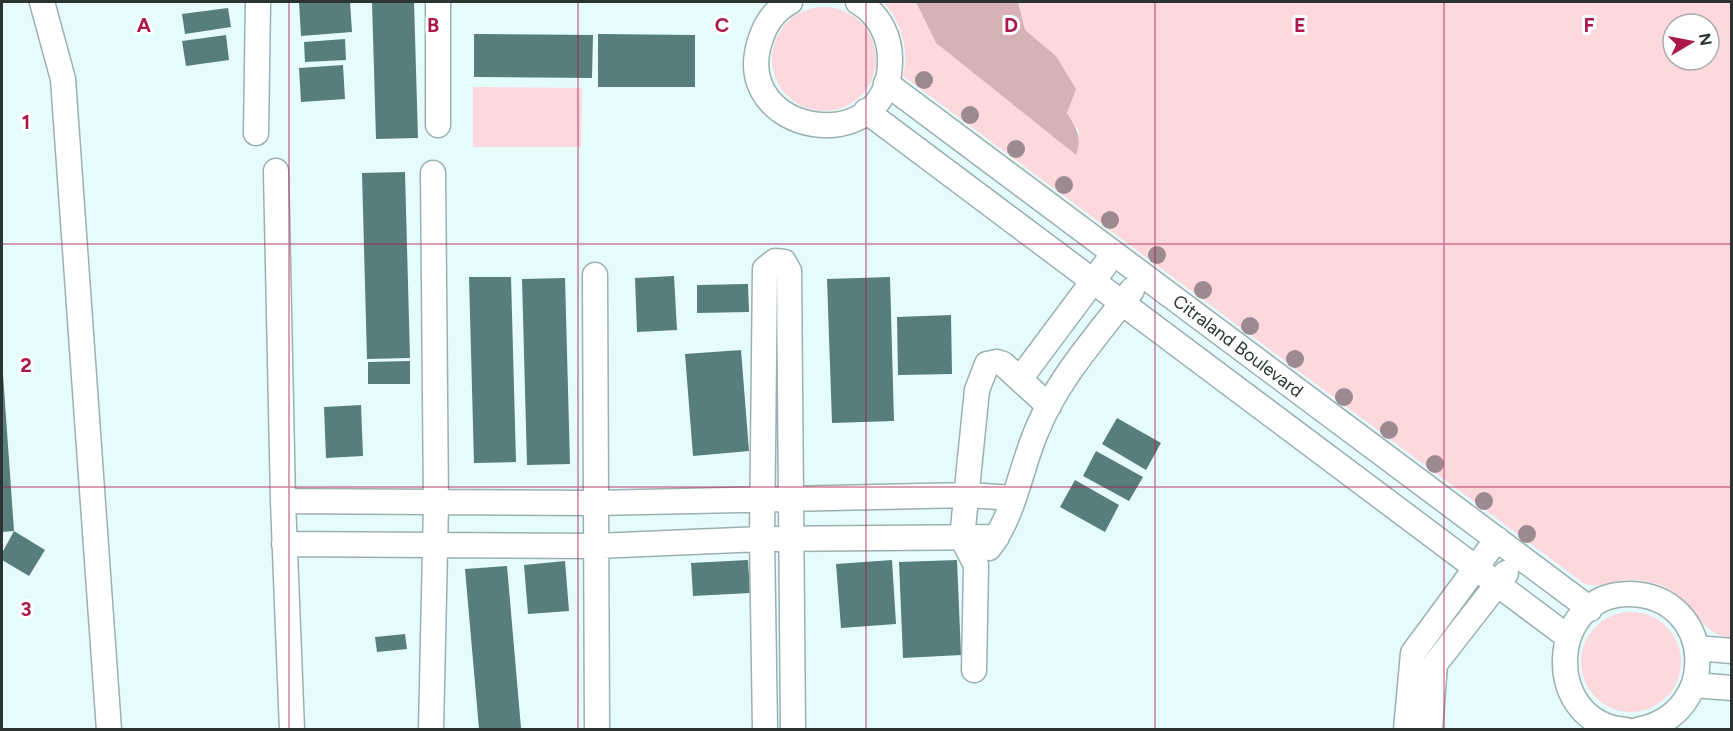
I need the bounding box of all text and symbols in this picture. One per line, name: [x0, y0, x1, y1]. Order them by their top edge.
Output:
north arrow: [1661, 12, 1721, 72]
text: A: [137, 13, 152, 37]
text: B: [427, 13, 439, 37]
text: C: [715, 13, 729, 37]
text: D: [1004, 13, 1018, 37]
text: E: [1294, 13, 1306, 37]
text: F: [1583, 13, 1595, 37]
text: N: [1695, 32, 1716, 47]
text: 1: [22, 110, 30, 134]
street label: Citraland Boulevard: [1169, 290, 1307, 402]
text: 2: [20, 353, 32, 377]
text: 3: [20, 597, 32, 621]

